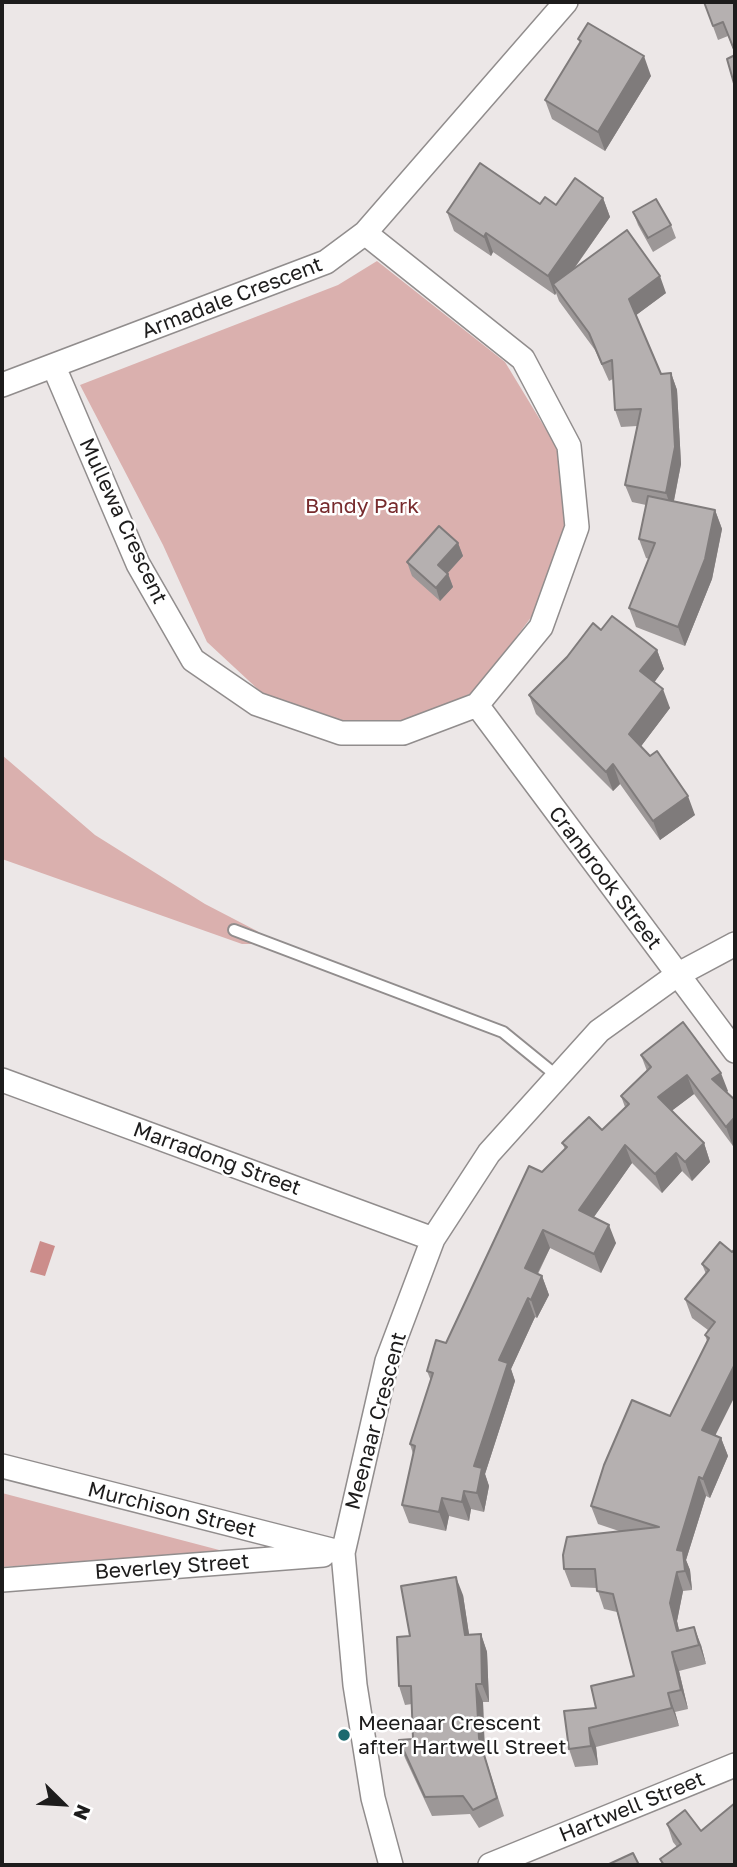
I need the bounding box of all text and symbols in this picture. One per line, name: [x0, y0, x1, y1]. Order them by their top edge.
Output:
street label: Armadale Crescent: [138, 252, 326, 344]
street label: Mullewa Crescent: [74, 434, 172, 608]
park label: Bandy Park: [305, 493, 419, 519]
street label: Cranbrook Street: [543, 802, 667, 954]
street label: Marradong Street: [130, 1117, 304, 1201]
street label: Meenaar Crescent: [340, 1329, 412, 1513]
street label: Murchison Street: [85, 1477, 259, 1543]
street label: Beverley Street: [94, 1549, 250, 1585]
place label: Meenaar Crescent after Hartwell Street: [358, 1710, 567, 1760]
marker: Meenaar Crescent after Hartwell Street: [336, 1727, 352, 1743]
street label: Hartwell Street: [555, 1766, 709, 1848]
north arrow: [28, 1769, 98, 1839]
text: N: [69, 1801, 96, 1824]

